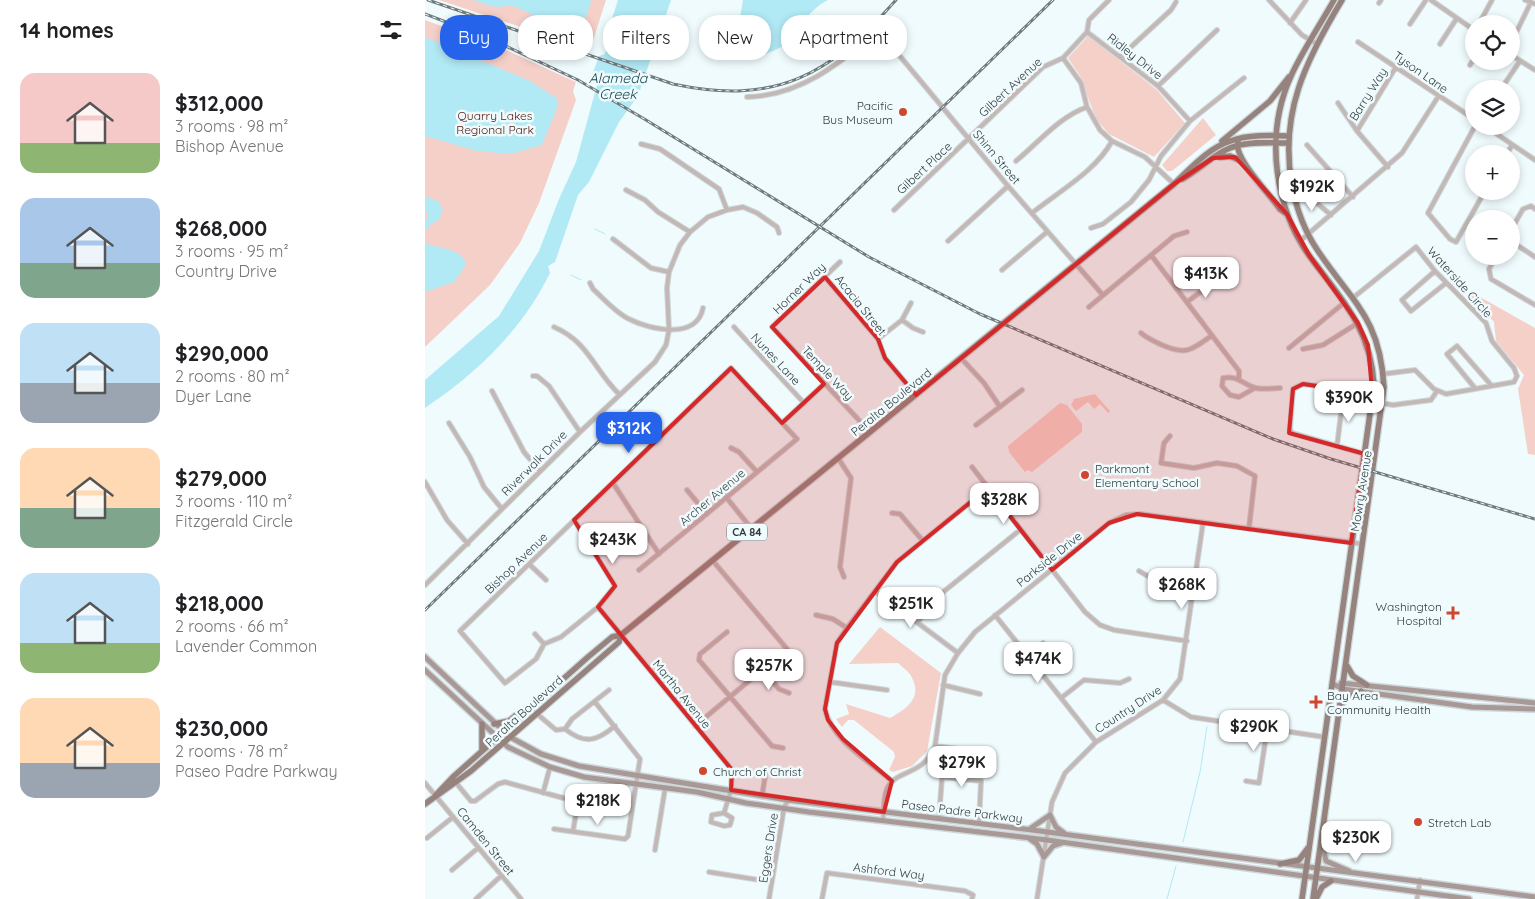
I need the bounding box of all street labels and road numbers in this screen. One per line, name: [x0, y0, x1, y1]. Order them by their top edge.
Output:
street label: Ridley Drive: [1104, 30, 1166, 82]
street label: Tyson Lane: [1391, 48, 1451, 96]
street label: Gilbert Avenue: [975, 54, 1045, 120]
street label: Barry Way: [1346, 65, 1390, 123]
street label: Shinn Street: [970, 127, 1024, 187]
street label: Gilbert Place: [893, 139, 955, 197]
street label: Waterside Circle: [1424, 244, 1496, 321]
street label: Horner Way: [769, 259, 829, 317]
street label: Acacia Street: [832, 272, 890, 338]
street label: Nunes Lane: [748, 330, 804, 388]
street label: Temple Way: [799, 343, 857, 403]
street label: Peralta Boulevard: [848, 365, 934, 439]
street label: Riverwalk Drive: [498, 427, 570, 499]
street label: Mowry Avenue: [1347, 449, 1375, 533]
street label: Archer Avenue: [676, 465, 748, 529]
road number: CA 84: [727, 524, 767, 540]
street label: Parkside Drive: [1013, 528, 1085, 590]
street label: Bishop Avenue: [481, 529, 551, 597]
street label: Martha Avenue: [650, 657, 714, 732]
street label: Peralta Boulevard: [482, 672, 566, 750]
street label: Country Drive: [1092, 682, 1164, 736]
street label: Paseo Padre Parkway: [901, 796, 1023, 826]
street label: Camden Street: [454, 804, 518, 878]
street label: Eggers Drive: [755, 812, 781, 884]
street label: Ashford Way: [852, 859, 926, 883]

